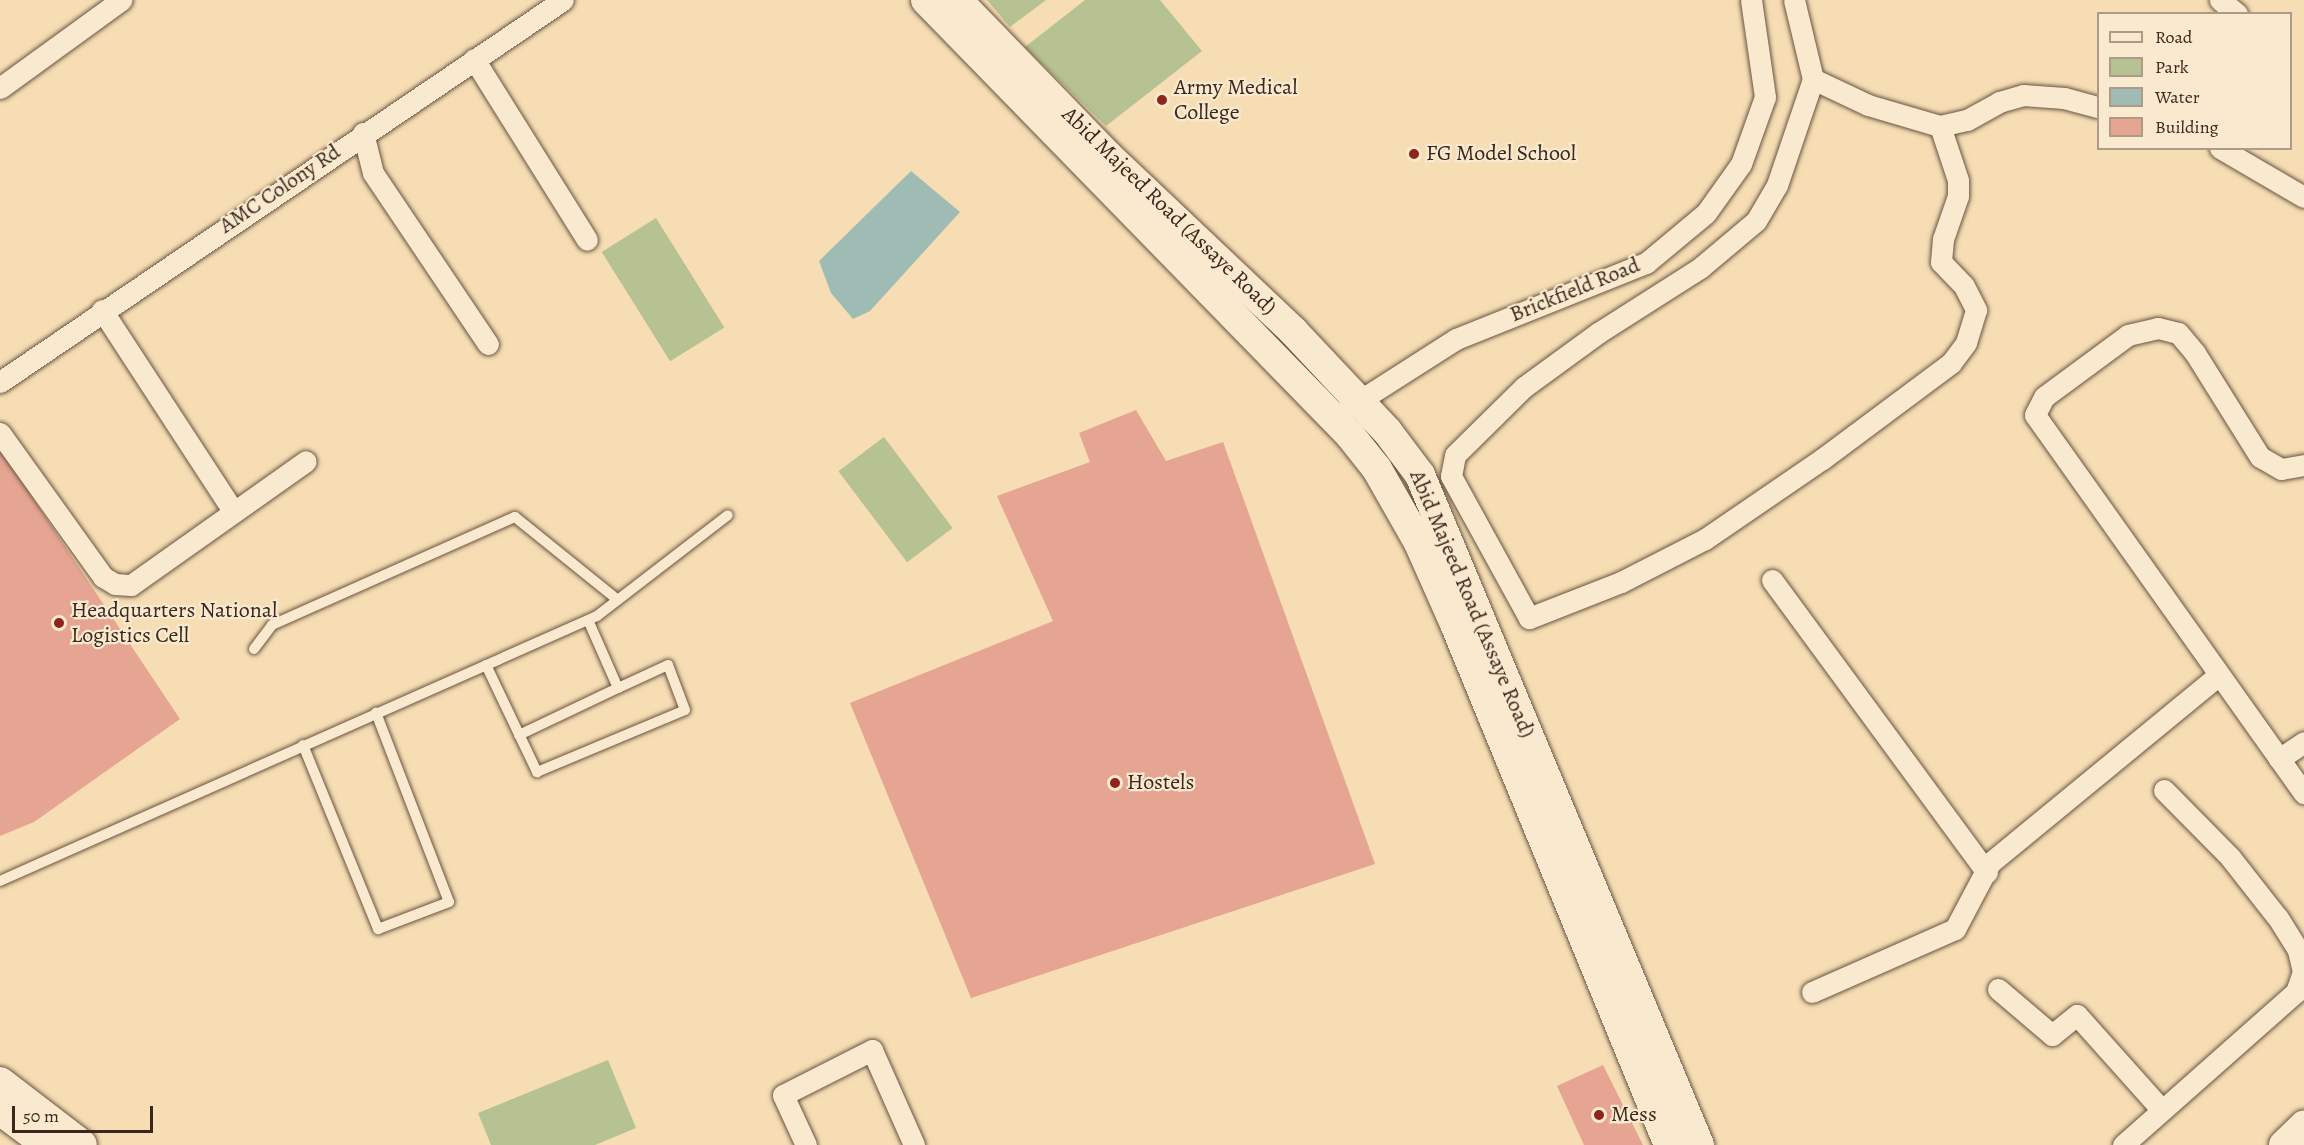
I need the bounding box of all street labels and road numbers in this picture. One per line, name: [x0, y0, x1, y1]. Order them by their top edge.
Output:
street label: Abid Majeed Road (Assaye Road): [1056, 101, 1282, 321]
street label: AMC Colony Rd: [214, 139, 346, 239]
street label: Brickfield Road: [1506, 252, 1644, 328]
street label: Abid Majeed Road (Assaye Road): [1404, 466, 1540, 742]

